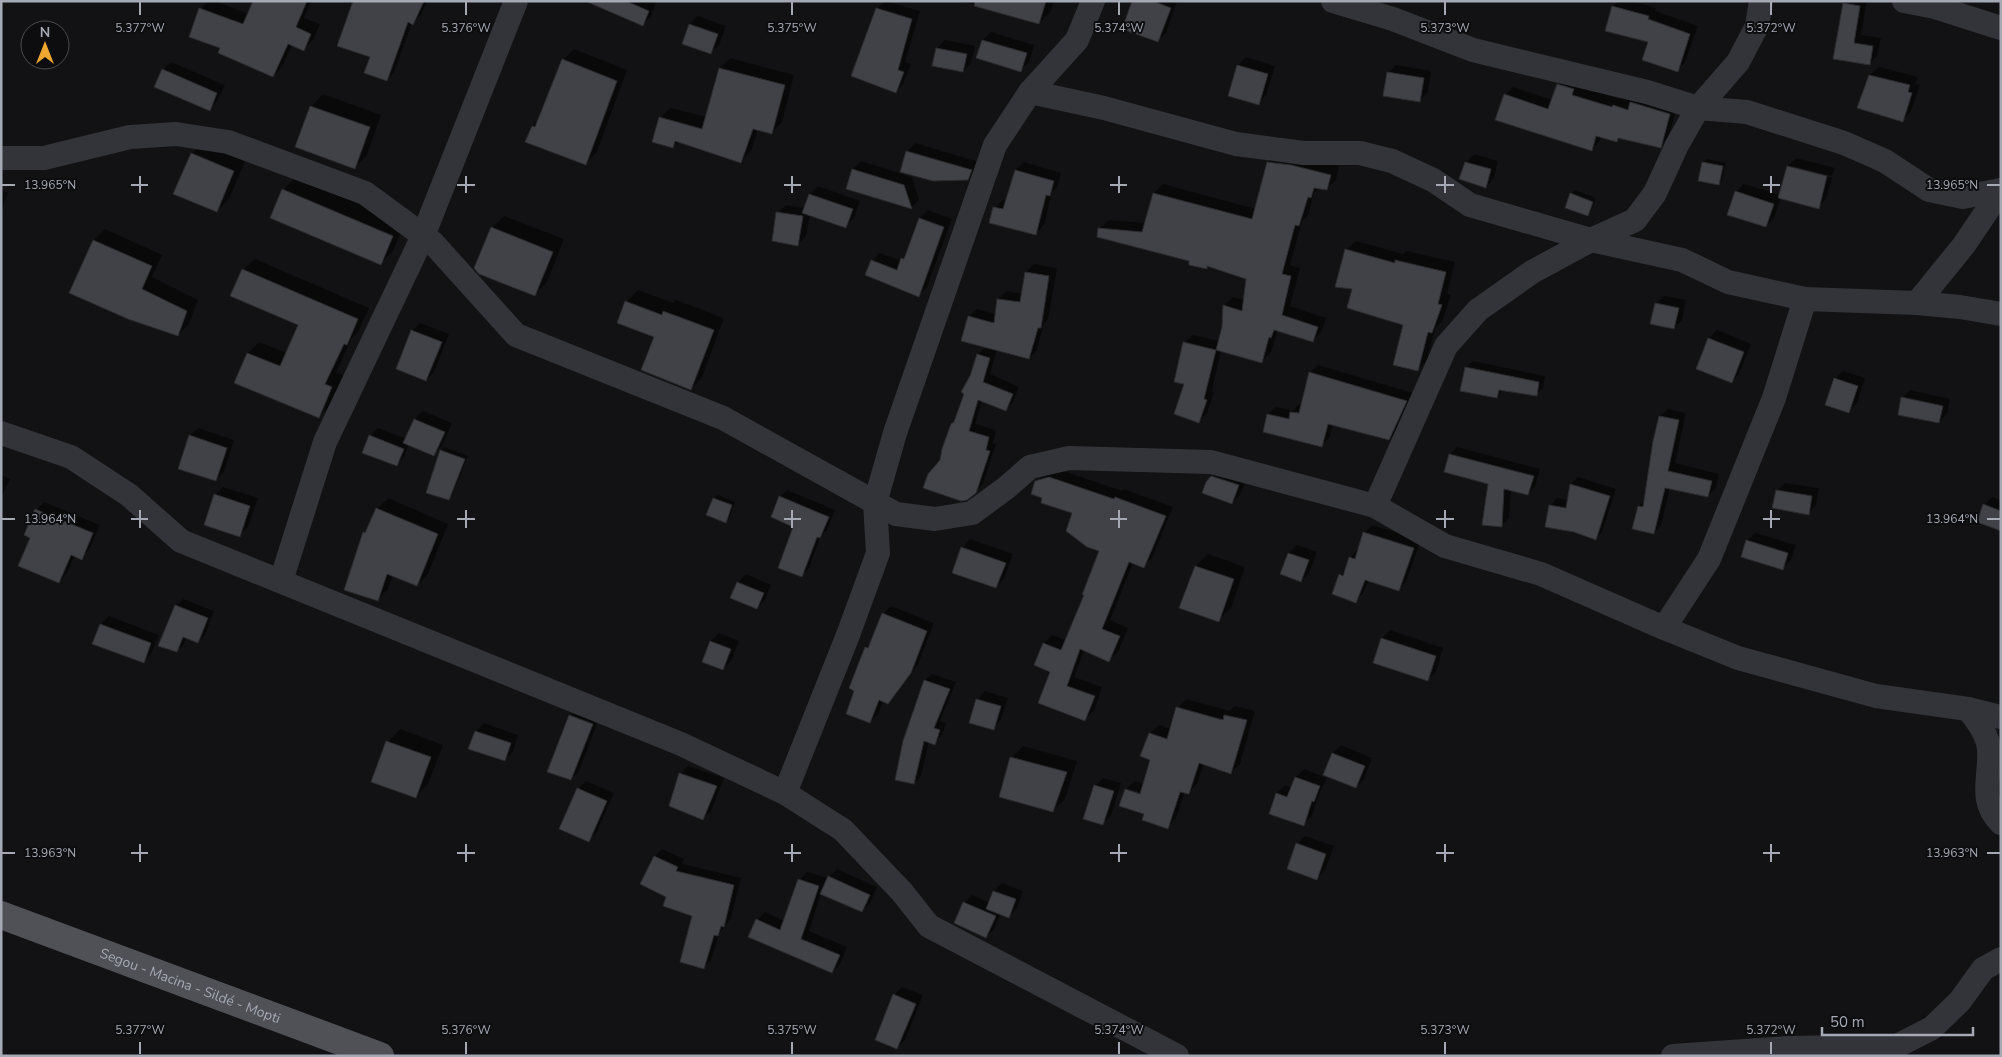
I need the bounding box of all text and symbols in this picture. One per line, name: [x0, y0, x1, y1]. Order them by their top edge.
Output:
north arrow: [20, 20, 70, 70]
text: 5.377°W: [115, 20, 165, 36]
text: 5.376°W: [441, 20, 491, 36]
text: 5.375°W: [767, 20, 817, 36]
text: 5.374°W: [1094, 20, 1144, 36]
text: 5.373°W: [1420, 20, 1470, 36]
text: 5.372°W: [1746, 20, 1796, 36]
text: N: [40, 23, 50, 42]
text: 13.965°N: [24, 177, 76, 193]
text: 13.965°N: [1926, 177, 1978, 193]
text: 13.964°N: [24, 511, 76, 527]
text: 13.964°N: [1926, 511, 1978, 527]
text: 13.963°N: [24, 845, 76, 861]
text: 13.963°N: [1926, 845, 1978, 861]
street label: Segou - Macina - Sildé - Mopti: [97, 943, 283, 1028]
scale bar: [1822, 1004, 1973, 1036]
text: 50 m: [1830, 1012, 1865, 1032]
text: 5.377°W: [115, 1022, 165, 1038]
text: 5.376°W: [441, 1022, 491, 1038]
text: 5.375°W: [767, 1022, 817, 1038]
text: 5.374°W: [1094, 1022, 1144, 1038]
text: 5.373°W: [1420, 1022, 1470, 1038]
text: 5.372°W: [1746, 1022, 1796, 1038]

